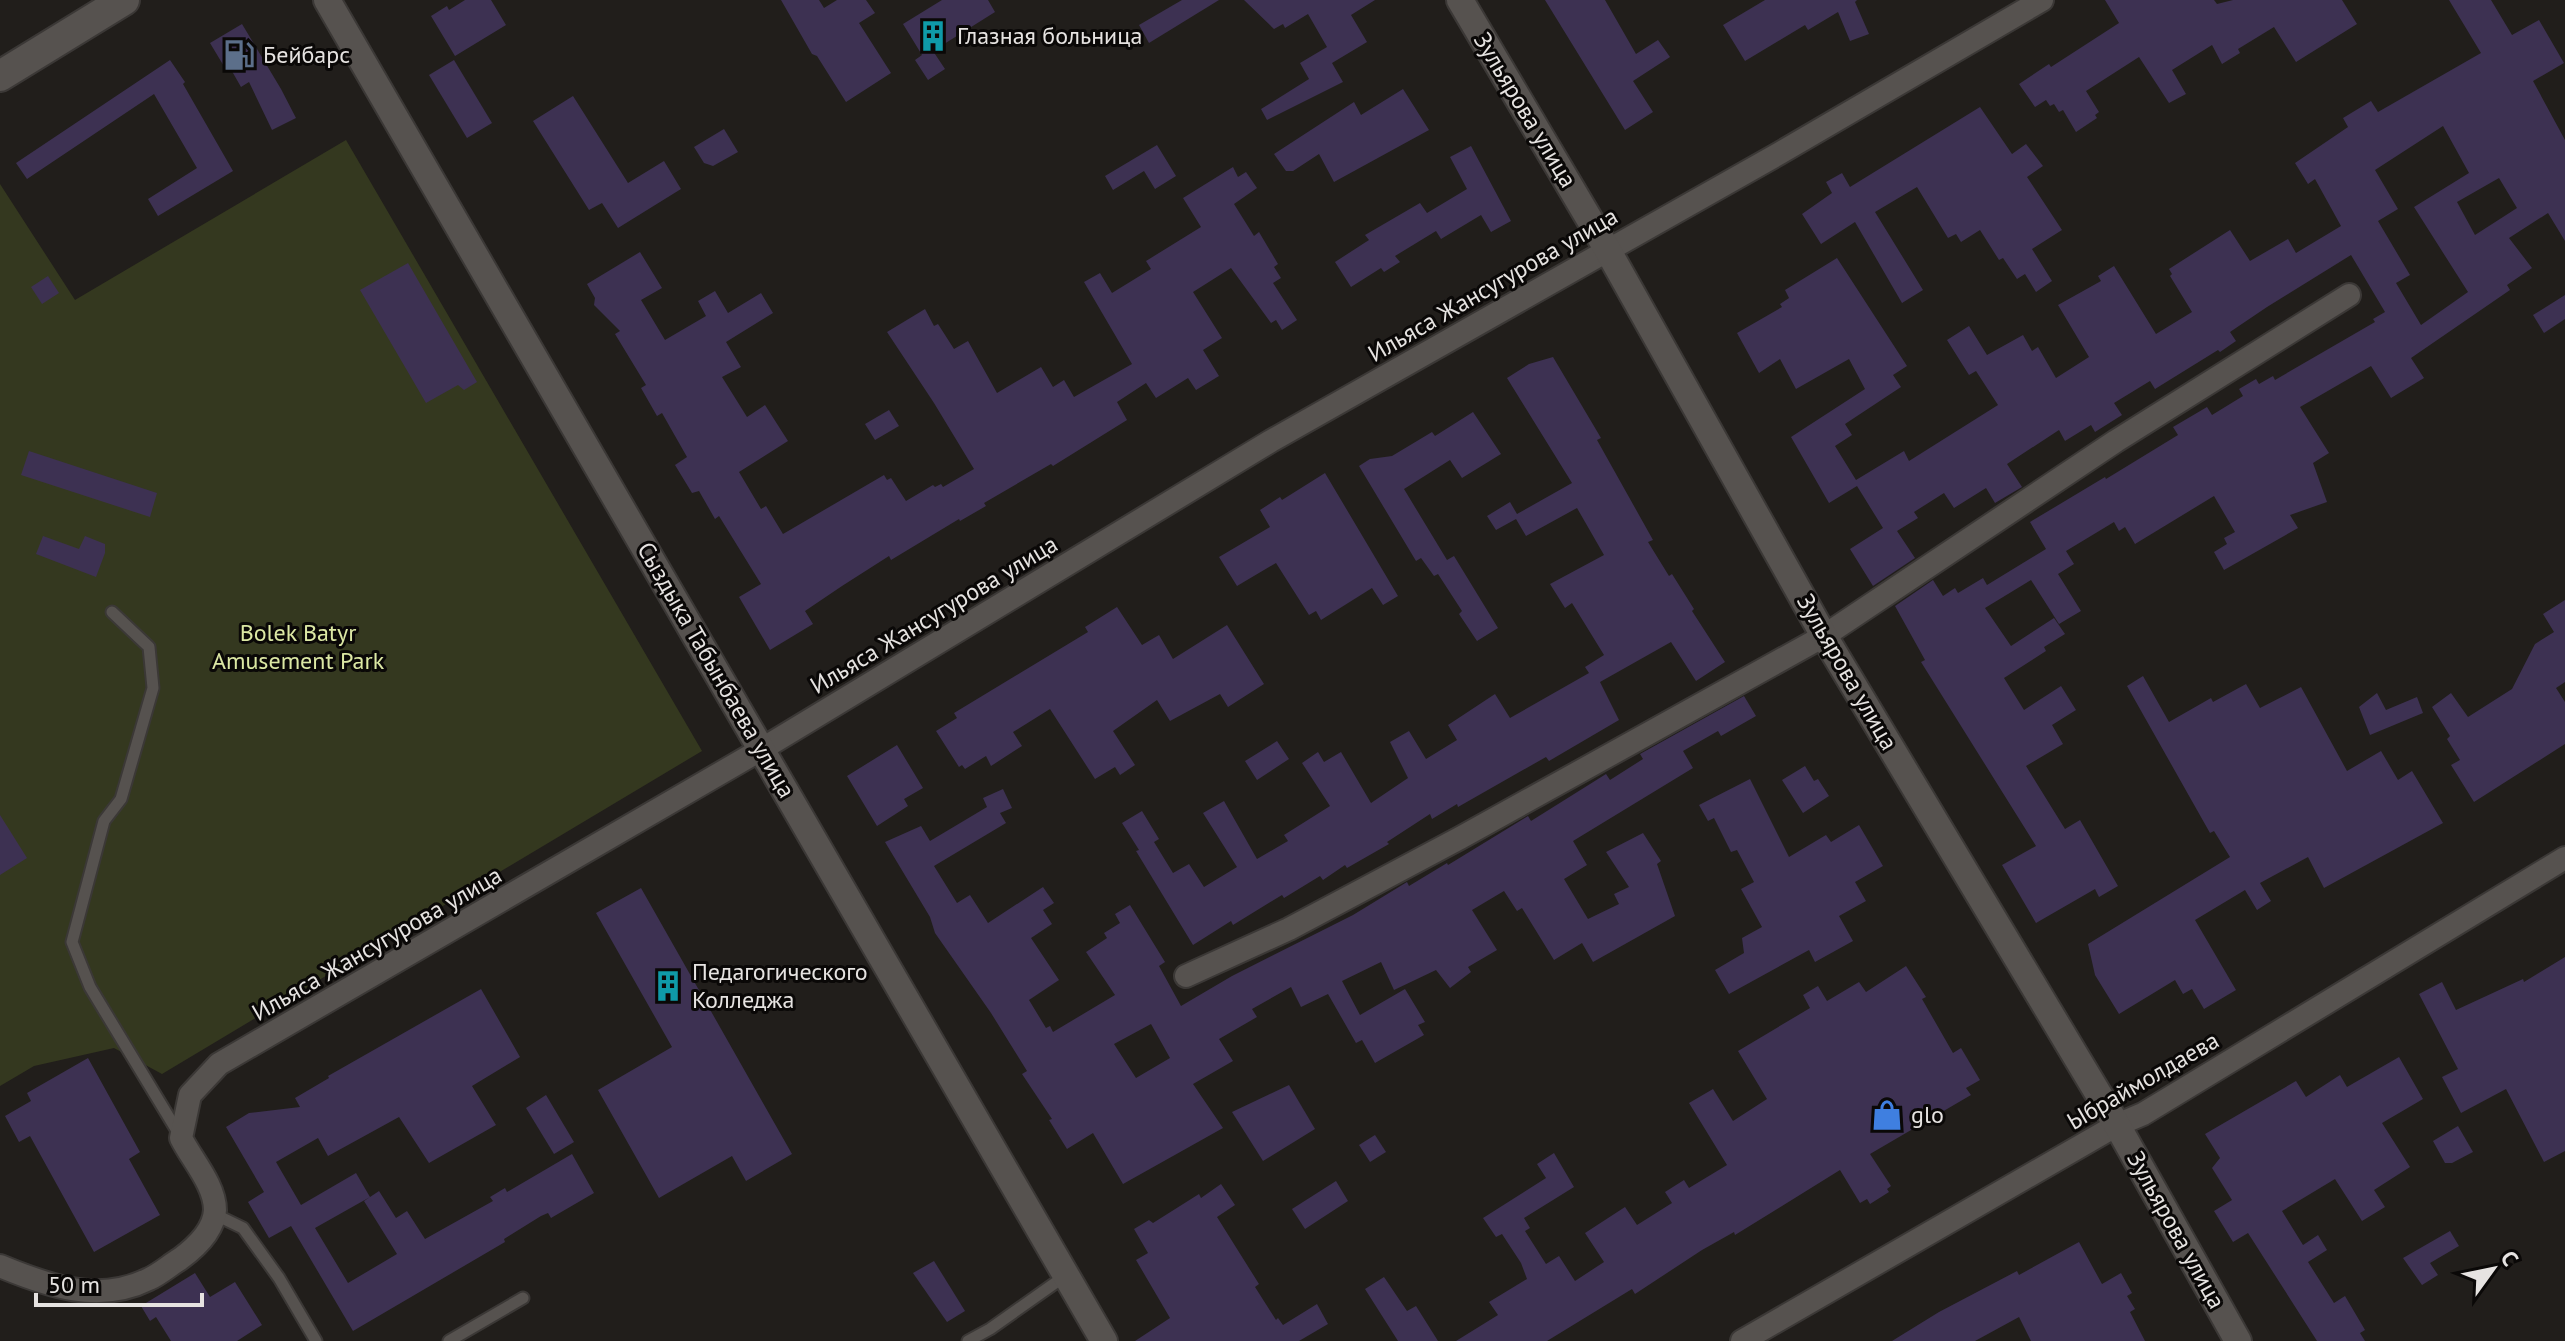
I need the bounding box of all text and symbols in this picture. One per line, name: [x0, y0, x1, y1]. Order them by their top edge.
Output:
building icon: Глазная больница: [916, 19, 950, 53]
place label: Глазная больница: [957, 20, 1142, 51]
street label: Зульярова улица: [1467, 26, 1584, 193]
fuel station icon: Бейбарс: [222, 38, 256, 72]
place label: Бейбарс: [263, 39, 350, 70]
street label: Ильяса Жансугурова улица: [1362, 200, 1623, 369]
street label: Ильяса Жансугурова улица: [804, 528, 1063, 701]
street label: Сыздыка Табынбаева улица: [630, 536, 803, 803]
street label: Зульярова улица: [1790, 588, 1905, 756]
park label: Bolek Batyr Amusement Park: [212, 617, 385, 676]
street label: Ильяса Жансугурова улица: [246, 859, 507, 1028]
place label: Педагогического Колледжа: [692, 956, 868, 1015]
building icon: Педагогического Колледжа: [651, 969, 685, 1003]
street label: Ыбраймолдаева: [2061, 1025, 2224, 1137]
shop icon: glo: [1870, 1098, 1904, 1132]
place label: glo: [1911, 1099, 1944, 1130]
street label: Зульярова улица: [2120, 1145, 2233, 1314]
north arrow: [2453, 1229, 2533, 1309]
text: С: [2495, 1245, 2525, 1271]
scale bar: [36, 1257, 202, 1307]
text: 50 m: [48, 1269, 100, 1300]

